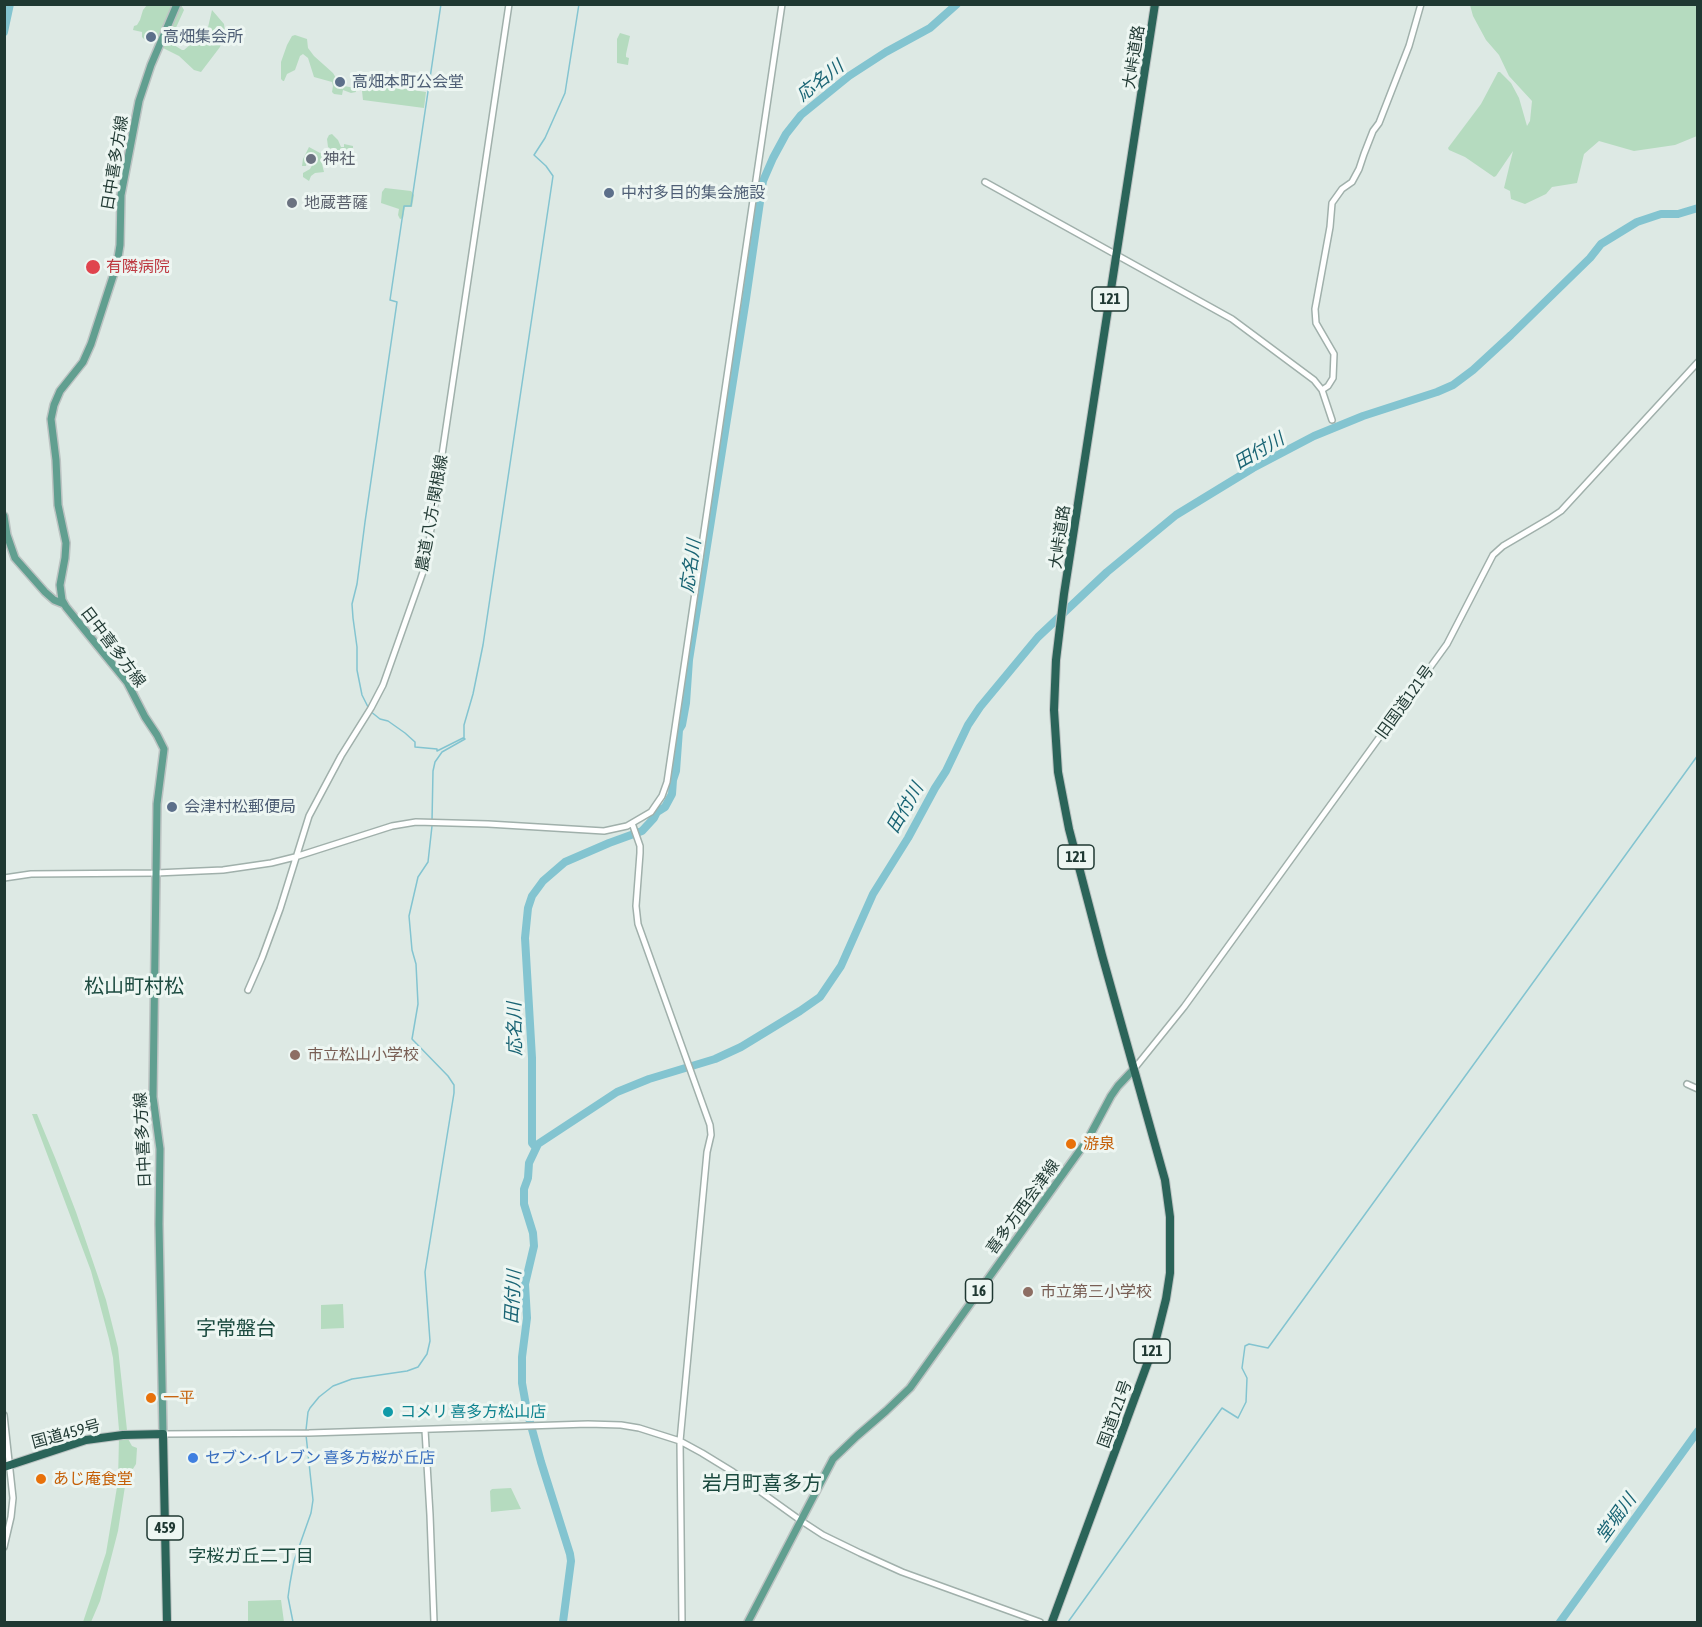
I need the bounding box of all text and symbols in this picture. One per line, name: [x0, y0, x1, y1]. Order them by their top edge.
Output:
street label: 大峠道路: [1120, 24, 1148, 90]
place label: 高畑集会所: [163, 27, 243, 47]
marker: 高畑集会所: [144, 30, 158, 44]
water label: 応名川: [792, 56, 848, 106]
place label: 高畑本町公会堂: [352, 72, 464, 92]
marker: 高畑本町公会堂: [333, 75, 347, 89]
street label: 日中喜多方線: [98, 114, 132, 212]
place label: 神社: [323, 149, 355, 169]
marker: 神社: [304, 152, 318, 166]
place label: 中村多目的集会施設: [621, 183, 765, 203]
marker: 中村多目的集会施設: [602, 186, 616, 200]
place label: 地蔵菩薩: [304, 193, 368, 213]
marker: 地蔵菩薩: [285, 196, 299, 210]
place label: 有隣病院: [106, 257, 170, 277]
marker: 有隣病院: [84, 258, 102, 276]
road number: 121: [1092, 287, 1128, 311]
water label: 田付川: [1230, 428, 1288, 474]
street label: 農道 八方-関根線: [412, 453, 452, 573]
street label: 大峠道路: [1046, 504, 1074, 570]
water label: 応名川: [677, 538, 705, 594]
street label: 日中喜多方線: [76, 603, 150, 691]
street label: 旧国道121号: [1372, 661, 1438, 743]
water label: 田付川: [882, 779, 928, 837]
place label: 会津村松郵便局: [184, 797, 296, 817]
marker: 会津村松郵便局: [165, 800, 179, 814]
road number: 121: [1058, 845, 1094, 869]
district label: 松山町村松: [84, 975, 184, 999]
water label: 応名川: [504, 1002, 526, 1056]
place label: 市立松山小学校: [307, 1045, 419, 1065]
marker: 市立松山小学校: [288, 1048, 302, 1062]
street label: 日中喜多方線: [131, 1092, 155, 1188]
place label: 游泉: [1083, 1134, 1115, 1154]
marker: 游泉: [1064, 1137, 1078, 1151]
street label: 喜多方西会津線: [982, 1156, 1064, 1258]
water label: 田付川: [501, 1269, 525, 1325]
road number: 16: [966, 1279, 992, 1303]
place label: 市立第三小学校: [1040, 1282, 1152, 1302]
marker: 市立第三小学校: [1021, 1285, 1035, 1299]
district label: 字常盤台: [196, 1317, 276, 1341]
road number: 121: [1134, 1339, 1170, 1363]
street label: 国道121号: [1094, 1378, 1136, 1450]
place label: 一平: [163, 1388, 195, 1408]
marker: 一平: [144, 1391, 158, 1405]
place label: コメリ 喜多方松山店: [400, 1402, 546, 1422]
marker: コメリ 喜多方松山店: [381, 1405, 395, 1419]
street label: 国道459号: [29, 1416, 103, 1452]
place label: セブン-イレブン 喜多方桜が丘店: [205, 1448, 435, 1468]
marker: セブン-イレブン 喜多方桜が丘店: [186, 1451, 200, 1465]
place label: あじ庵食堂: [53, 1469, 133, 1489]
marker: あじ庵食堂: [34, 1472, 48, 1486]
district label: 岩月町喜多方: [702, 1472, 822, 1496]
water label: 堂堀川: [1591, 1490, 1641, 1546]
road number: 459: [147, 1516, 183, 1540]
district label: 字桜ガ丘二丁目: [188, 1545, 314, 1567]

